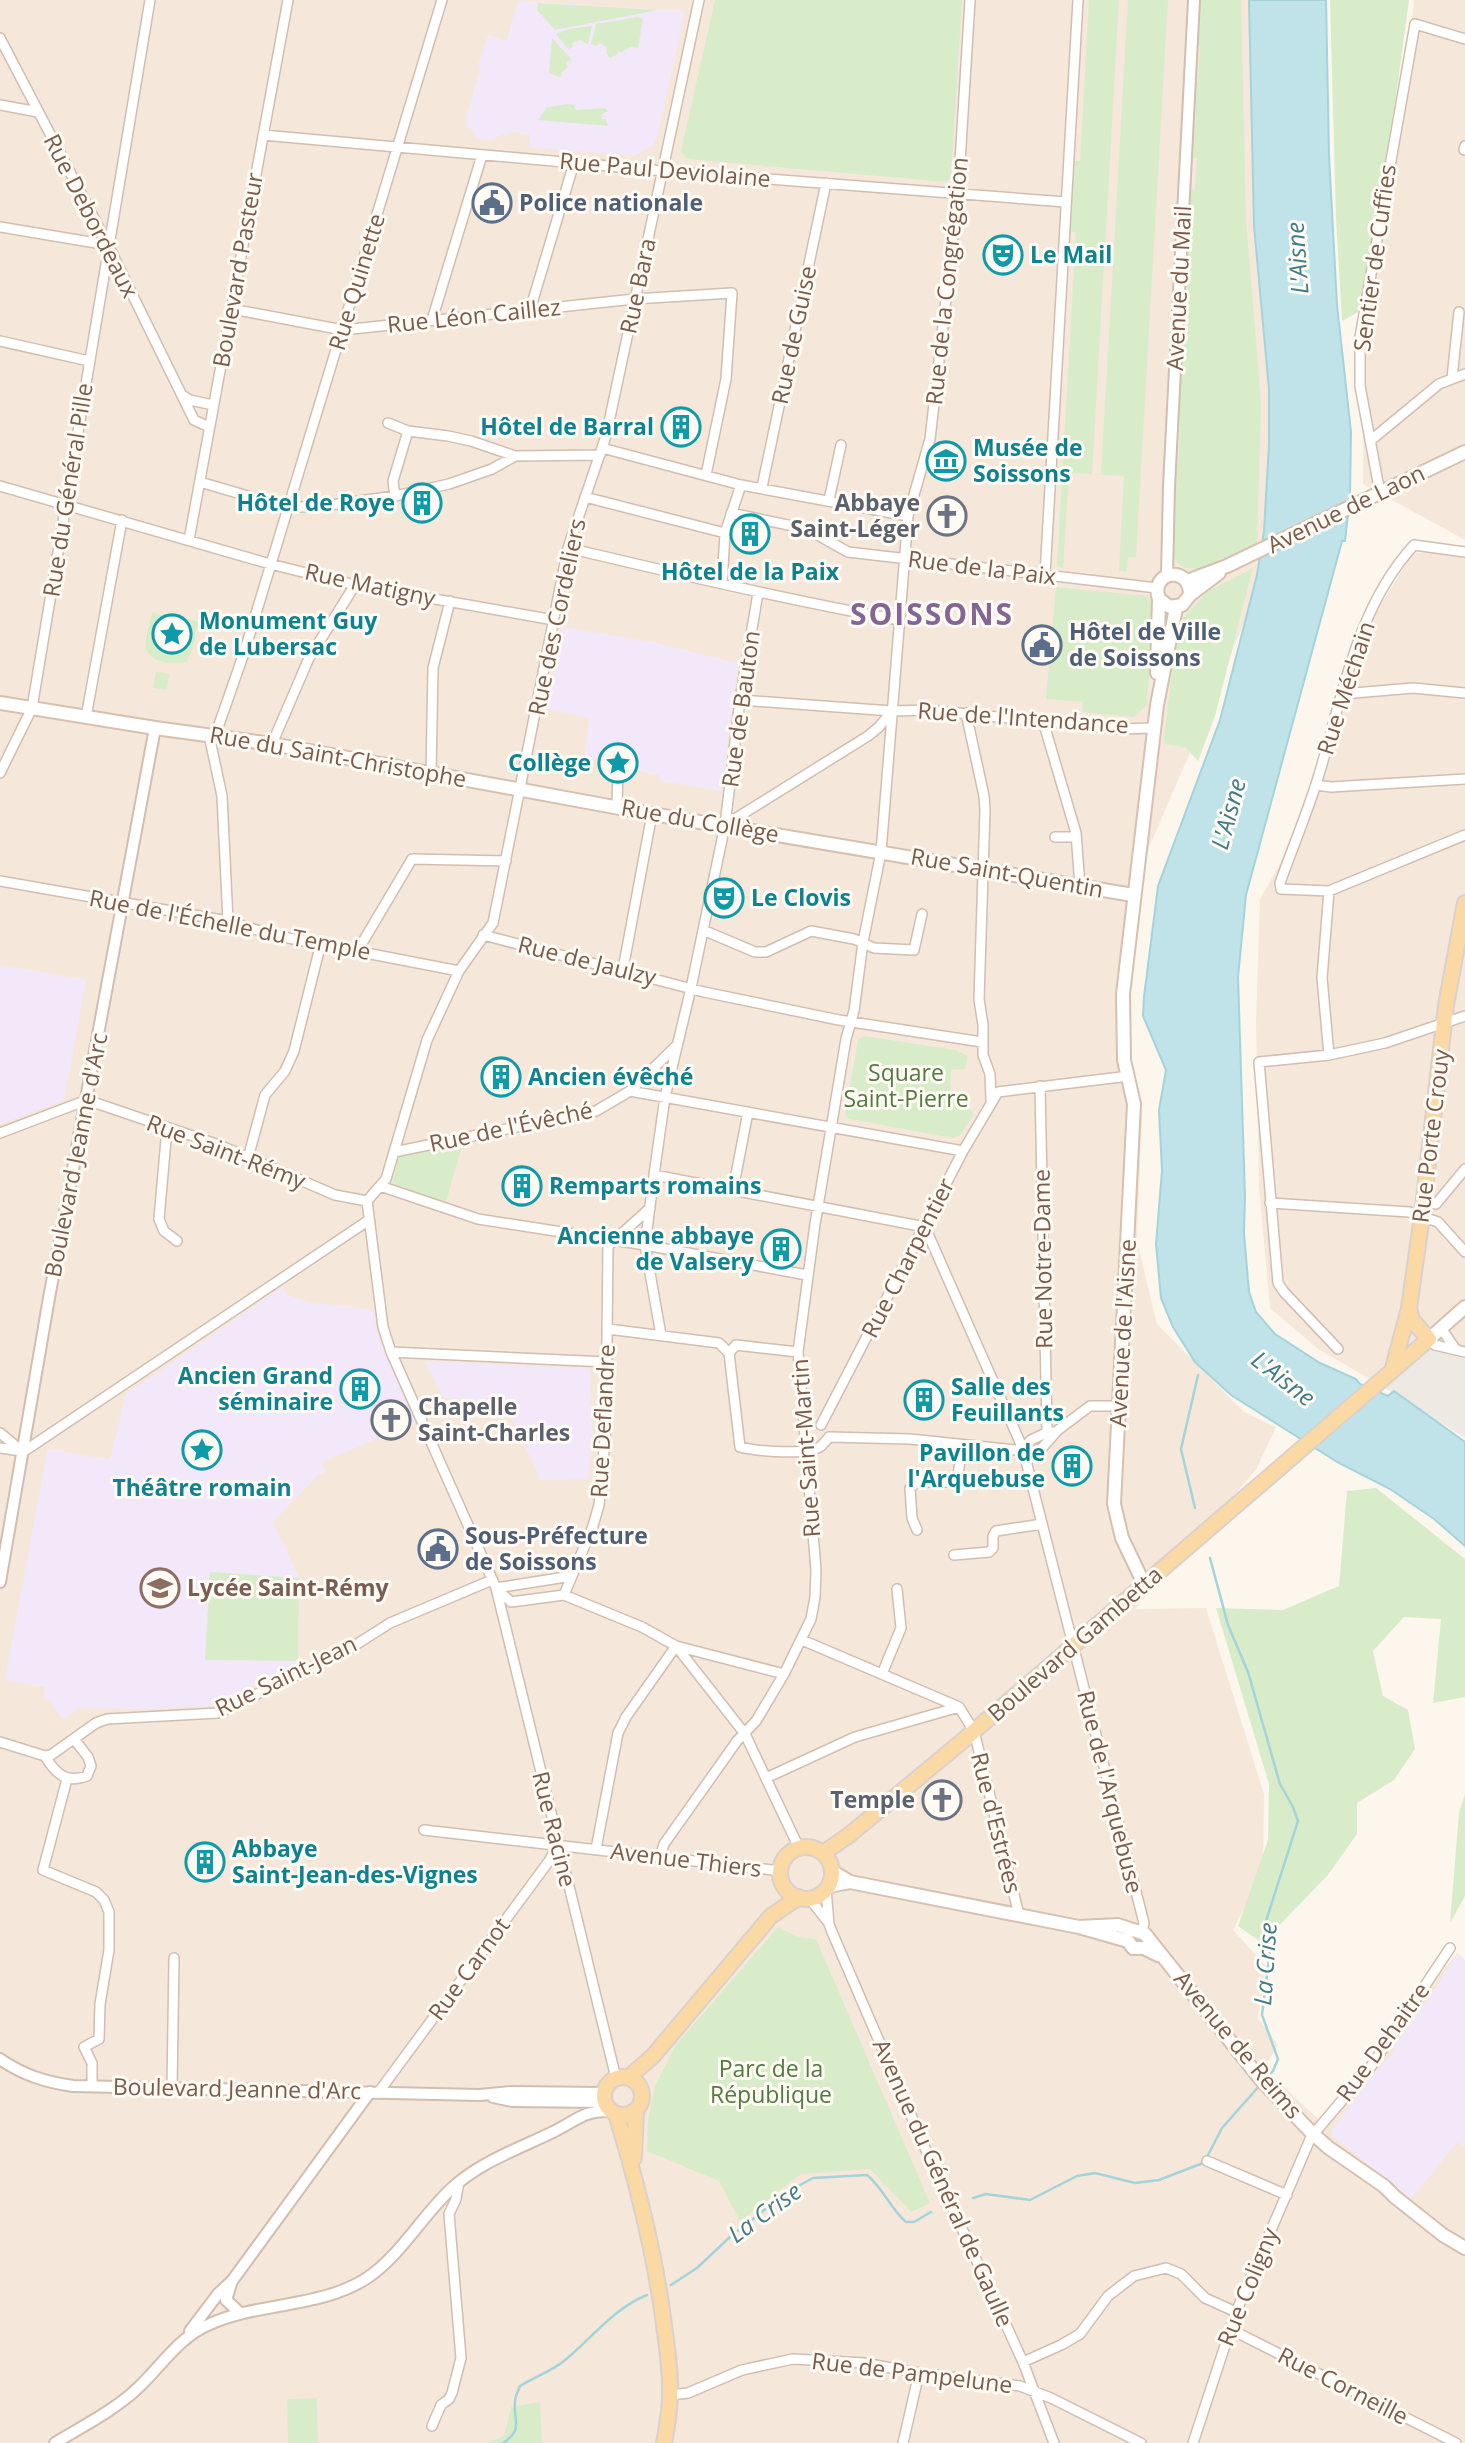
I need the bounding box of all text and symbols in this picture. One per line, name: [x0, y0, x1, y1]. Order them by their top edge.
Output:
street label: Rue Debordeaux: [37, 128, 147, 303]
street label: Rue Paul Deviolaine: [558, 144, 772, 194]
street label: Rue de la Congrégation: [917, 155, 975, 406]
street label: Sentier de Cuffies: [1345, 162, 1403, 353]
street label: Boulevard Pasteur: [204, 169, 270, 370]
public building icon: Police nationale: [471, 182, 513, 224]
place label: Police nationale: [519, 186, 703, 218]
street label: Avenue du Mail: [1158, 205, 1198, 371]
street label: Rue Quinette: [320, 209, 392, 354]
water label: L'Aisne: [1278, 221, 1315, 295]
theatre icon: Le Mail: [982, 234, 1024, 276]
street label: Rue Bara: [611, 235, 663, 337]
place label: Le Mail: [1030, 238, 1112, 270]
street label: Rue de Guise: [763, 263, 823, 407]
street label: Rue Léon Caillez: [385, 290, 562, 340]
street label: Rue du Général Pille: [34, 381, 100, 599]
building icon: Hôtel de Barral: [660, 406, 702, 448]
place label: Hôtel de Barral: [480, 410, 654, 442]
place label: Musée de Soissons: [973, 431, 1083, 489]
museum icon: Musée de Soissons: [925, 440, 967, 482]
street label: Avenue de Laon: [1261, 456, 1430, 560]
building icon: Hôtel de Roye: [401, 482, 443, 524]
place label: Hôtel de Roye: [236, 486, 395, 518]
place label: Abbaye Saint-Léger: [790, 486, 920, 544]
church icon: Abbaye Saint-Léger: [926, 495, 968, 537]
building icon: Hôtel de la Paix: [729, 513, 771, 555]
street label: Rue des Cordeliers: [520, 515, 593, 718]
street label: Rue de la Paix: [906, 542, 1058, 592]
street label: Rue Matigny: [302, 555, 439, 614]
place label: Hôtel de la Paix: [661, 555, 840, 587]
district label: SOISSONS: [850, 593, 1014, 634]
place label: Monument Guy de Lubersac: [199, 604, 378, 662]
place icon: Monument Guy de Lubersac: [151, 613, 193, 655]
place label: Hôtel de Ville de Soissons: [1069, 615, 1221, 673]
street label: Rue Méchain: [1308, 617, 1382, 759]
public building icon: Hôtel de Ville de Soissons: [1021, 624, 1063, 666]
street label: Rue de Bauton: [713, 628, 767, 789]
street label: Rue de l'Intendance: [916, 694, 1130, 740]
street label: Rue du Saint-Christophe: [207, 718, 469, 794]
place icon: Collège: [597, 742, 639, 784]
place label: Collège: [508, 746, 591, 778]
water label: L'Aisne: [1202, 774, 1253, 853]
street label: Rue du Collège: [619, 790, 782, 850]
street label: Rue Saint-Quentin: [908, 839, 1106, 905]
theatre icon: Le Clovis: [703, 877, 745, 919]
street label: Rue de l'Échelle du Temple: [87, 881, 374, 967]
place label: Le Clovis: [751, 881, 851, 913]
street label: Rue de Jaulzy: [515, 927, 660, 993]
street label: Boulevard Jeanne d'Arc: [36, 1030, 114, 1280]
street label: Rue Porte Crouy: [1403, 1047, 1457, 1225]
building icon: Ancien évêché: [480, 1056, 522, 1098]
park label: Square Saint-Pierre: [843, 1056, 969, 1114]
place label: Ancien évêché: [528, 1060, 693, 1092]
street label: Rue de l'Évêché: [426, 1093, 595, 1159]
street label: Rue Saint-Rémy: [142, 1106, 311, 1196]
building icon: Remparts romains: [501, 1165, 543, 1207]
place label: Remparts romains: [549, 1169, 761, 1201]
street label: Rue Notre-Dame: [1024, 1169, 1060, 1349]
street label: Rue Charpentier: [853, 1172, 961, 1343]
place label: Ancienne abbaye de Valsery: [557, 1219, 755, 1277]
building icon: Ancienne abbaye de Valsery: [760, 1228, 802, 1270]
street label: Avenue de l'Aisne: [1101, 1238, 1143, 1428]
street label: Rue Deflandre: [582, 1343, 622, 1498]
water label: L'Aisne: [1245, 1343, 1323, 1413]
street label: Rue Saint-Martin: [783, 1358, 827, 1539]
place label: Ancien Grand séminaire: [178, 1359, 333, 1417]
building icon: Ancien Grand séminaire: [339, 1368, 381, 1410]
place label: Salle des Feuillants: [951, 1370, 1064, 1428]
building icon: Salle des Feuillants: [903, 1379, 945, 1421]
place label: Chapelle Saint-Charles: [418, 1390, 570, 1448]
church icon: Chapelle Saint-Charles: [370, 1399, 412, 1441]
place icon: Théâtre romain: [181, 1429, 223, 1471]
place label: Pavillon de l'Arquebuse: [908, 1436, 1045, 1494]
building icon: Pavillon de l'Arquebuse: [1051, 1445, 1093, 1487]
place label: Théâtre romain: [112, 1471, 292, 1503]
place label: Sous-Préfecture de Soissons: [465, 1519, 648, 1577]
public building icon: Sous-Préfecture de Soissons: [417, 1528, 459, 1570]
street label: Boulevard Gambetta: [980, 1558, 1169, 1728]
school or university icon: Lycée Saint-Rémy: [139, 1567, 181, 1609]
place label: Lycée Saint-Rémy: [187, 1571, 389, 1603]
street label: Rue Saint-Jean: [209, 1627, 362, 1723]
street label: Rue de l'Arquebuse: [1070, 1687, 1152, 1897]
street label: Rue d'Estrées: [964, 1749, 1030, 1897]
street label: Rue Racine: [525, 1768, 585, 1890]
church icon: Temple: [921, 1779, 963, 1821]
place label: Temple: [830, 1783, 915, 1815]
place label: Abbaye Saint-Jean-des-Vignes: [232, 1832, 478, 1890]
street label: Avenue Thiers: [609, 1834, 763, 1884]
building icon: Abbaye Saint-Jean-des-Vignes: [184, 1841, 226, 1883]
street label: Rue Carnot: [420, 1910, 516, 2026]
water label: La Crise: [1245, 1921, 1284, 2007]
street label: Avenue de Reims: [1167, 1964, 1310, 2125]
street label: Rue Dehaitre: [1328, 1975, 1436, 2107]
street label: Avenue du Général de Gaulle: [866, 2034, 1022, 2332]
park label: Parc de la République: [710, 2052, 832, 2110]
street label: Boulevard Jeanne d'Arc: [113, 2070, 361, 2106]
water label: La Crise: [721, 2174, 808, 2250]
street label: Rue Coligny: [1209, 2222, 1286, 2351]
street label: Rue Corneille: [1273, 2339, 1414, 2432]
street label: Rue de Pampelune: [810, 2344, 1014, 2400]

